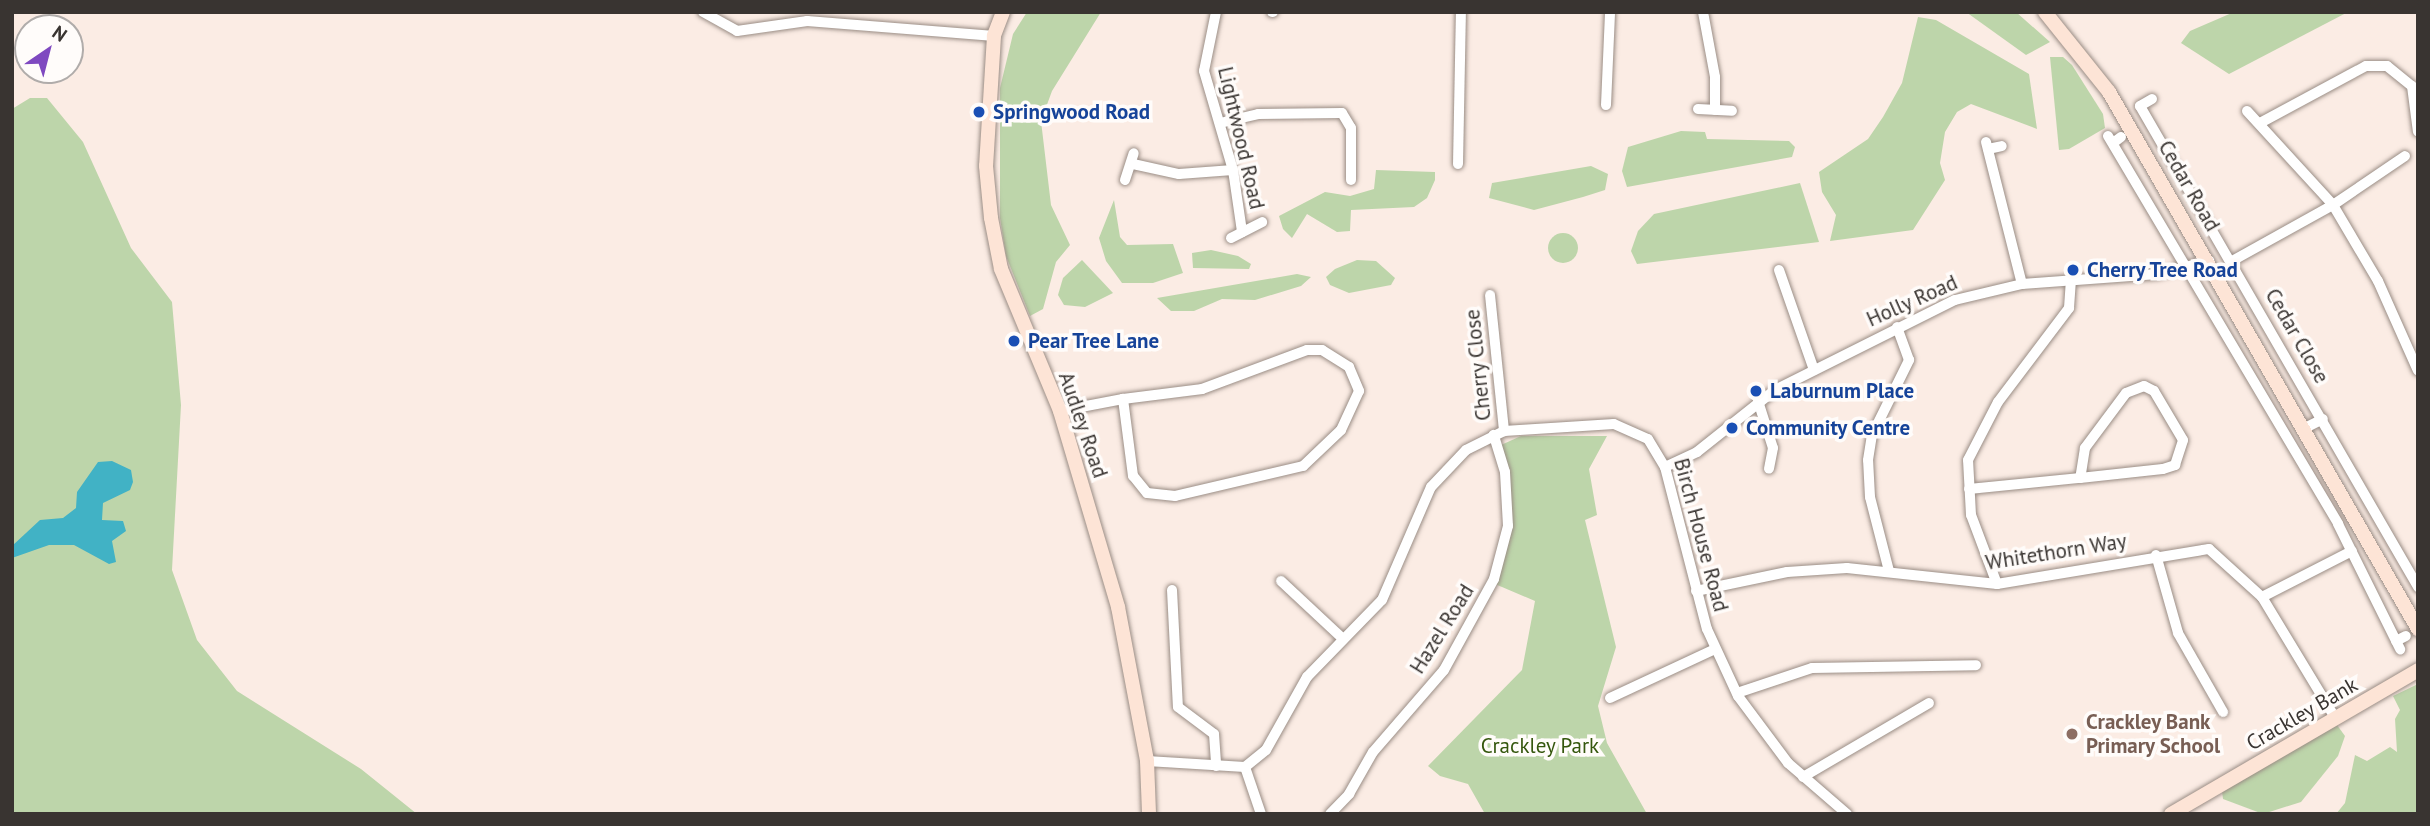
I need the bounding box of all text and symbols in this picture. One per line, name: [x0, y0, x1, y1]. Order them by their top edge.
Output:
north arrow: [14, 14, 84, 84]
text: N: [48, 20, 72, 47]
street label: Lightwood Road: [1212, 64, 1270, 212]
place label: Springwood Road: [993, 99, 1150, 125]
marker: Springwood Road: [971, 104, 987, 120]
street label: Cedar Road: [2153, 136, 2225, 236]
place label: Cherry Tree Road: [2087, 257, 2239, 283]
marker: Cherry Tree Road: [2065, 262, 2081, 278]
street label: Holly Road: [1862, 270, 1962, 332]
street label: Cedar Close: [2260, 284, 2334, 388]
street label: Cherry Close: [1460, 308, 1496, 422]
place label: Pear Tree Lane: [1028, 328, 1160, 354]
marker: Pear Tree Lane: [1006, 333, 1022, 349]
street label: Audley Road: [1053, 368, 1113, 482]
place label: Laburnum Place: [1770, 378, 1914, 404]
marker: Laburnum Place: [1748, 383, 1764, 399]
place label: Community Centre: [1746, 415, 1911, 441]
marker: Community Centre: [1724, 420, 1740, 436]
street label: Birch House Road: [1668, 455, 1734, 615]
street label: Whitethorn Way: [1983, 528, 2129, 576]
street label: Hazel Road: [1405, 580, 1479, 678]
street label: Crackley Bank: [2242, 672, 2362, 756]
place label: Crackley Bank Primary School: [2086, 709, 2221, 759]
marker: Crackley Bank Primary School: [2064, 726, 2080, 742]
park label: Crackley Park: [1480, 733, 1600, 759]

